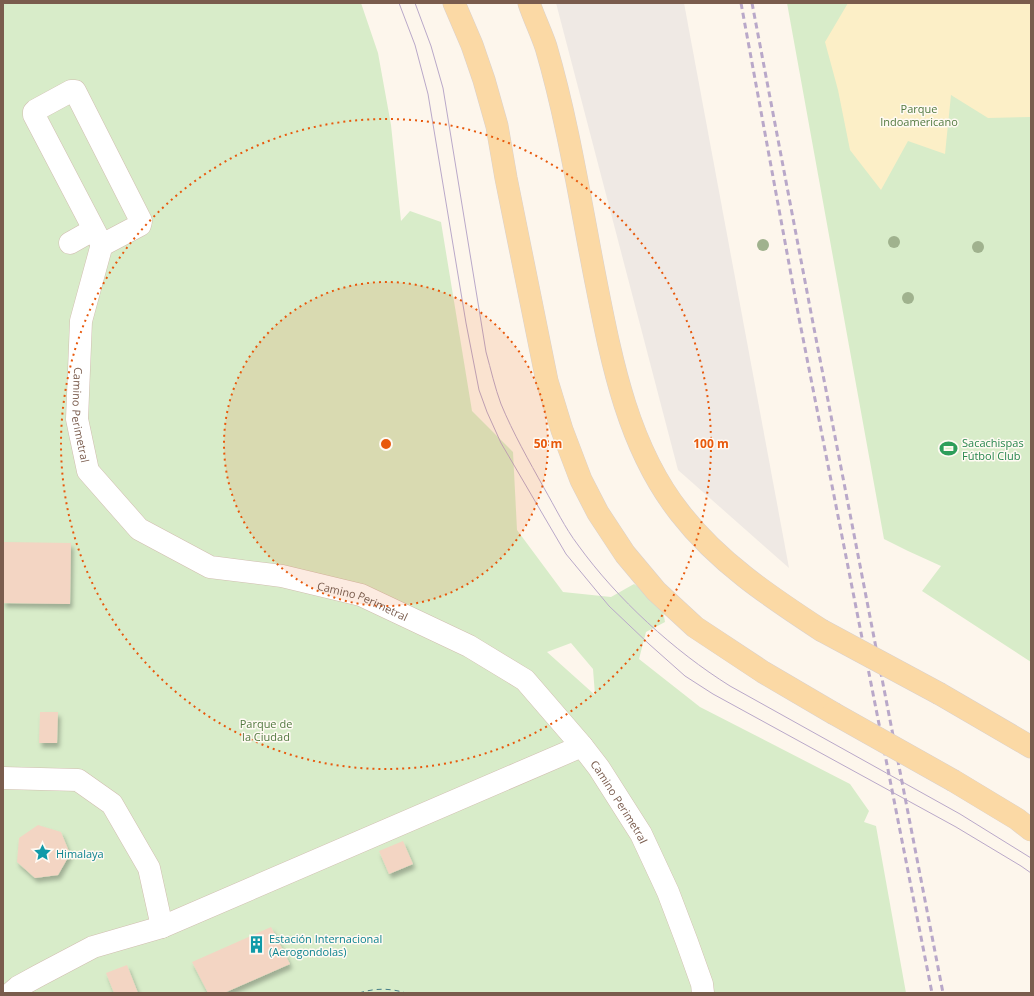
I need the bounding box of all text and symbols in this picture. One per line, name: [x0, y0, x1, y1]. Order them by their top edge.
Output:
park label: Parque Indoamericano: [880, 101, 958, 129]
street label: Camino Perimetral: [69, 367, 93, 464]
text: 50 m: [534, 435, 562, 452]
text: 100 m: [693, 435, 729, 452]
place label: Sacachispas Fútbol Club: [962, 435, 1024, 463]
centre of rings: [379, 437, 393, 451]
sports icon: Sacachispas Fútbol Club: [939, 438, 959, 458]
street label: Camino Perimetral: [316, 577, 411, 624]
park label: Parque de la Ciudad: [240, 716, 292, 744]
street label: Camino Perimetral: [588, 757, 652, 846]
place icon: Himalaya: [33, 843, 53, 863]
place label: Himalaya: [56, 846, 104, 861]
place label: Estación Internacional (Aerogondolas): [269, 931, 382, 959]
building icon: Estación Internacional (Aerogondolas): [246, 934, 266, 954]

